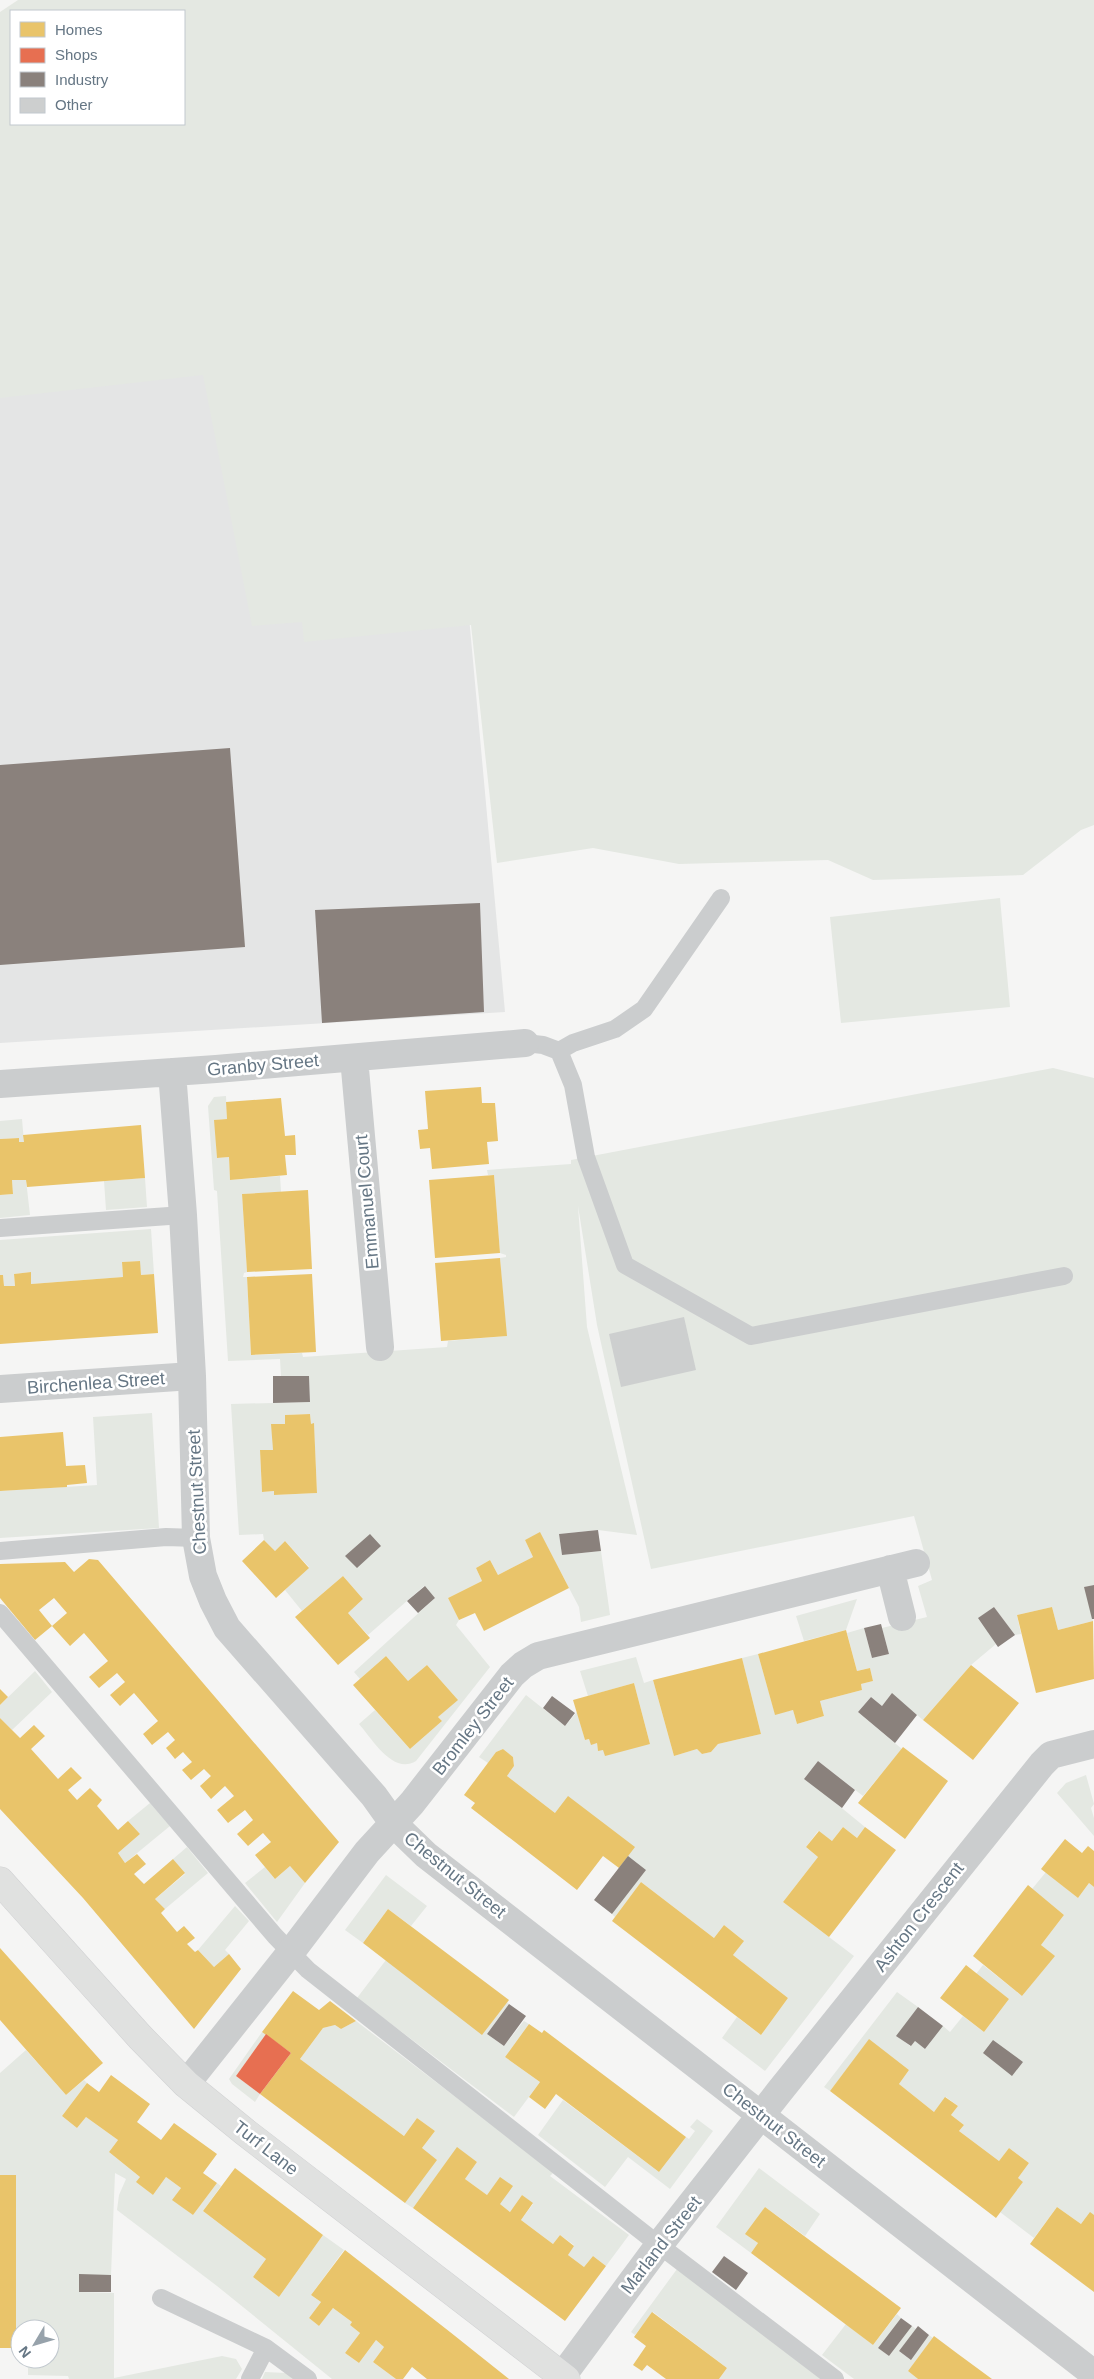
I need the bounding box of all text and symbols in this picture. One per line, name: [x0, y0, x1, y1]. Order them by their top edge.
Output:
legend: [10, 10, 185, 125]
text: Homes: [55, 21, 103, 38]
text: Shops: [55, 46, 98, 63]
text: Industry: [55, 71, 109, 88]
text: Other: [55, 96, 93, 113]
street label: Granby Street: [206, 1050, 320, 1080]
street label: Emmanuel Court: [351, 1134, 383, 1270]
street label: Birchenlea Street: [26, 1368, 166, 1398]
street label: Chestnut Street: [184, 1429, 210, 1555]
street label: Bromley Street: [428, 1673, 518, 1779]
street label: Chestnut Street: [400, 1828, 510, 1922]
street label: Ashton Crescent: [870, 1858, 968, 1976]
street label: Chestnut Street: [719, 2079, 829, 2171]
street label: Turf Lane: [230, 2117, 302, 2179]
street label: Marland Street: [617, 2192, 705, 2298]
north arrow: [10, 2319, 60, 2369]
text: N: [15, 2343, 34, 2361]

